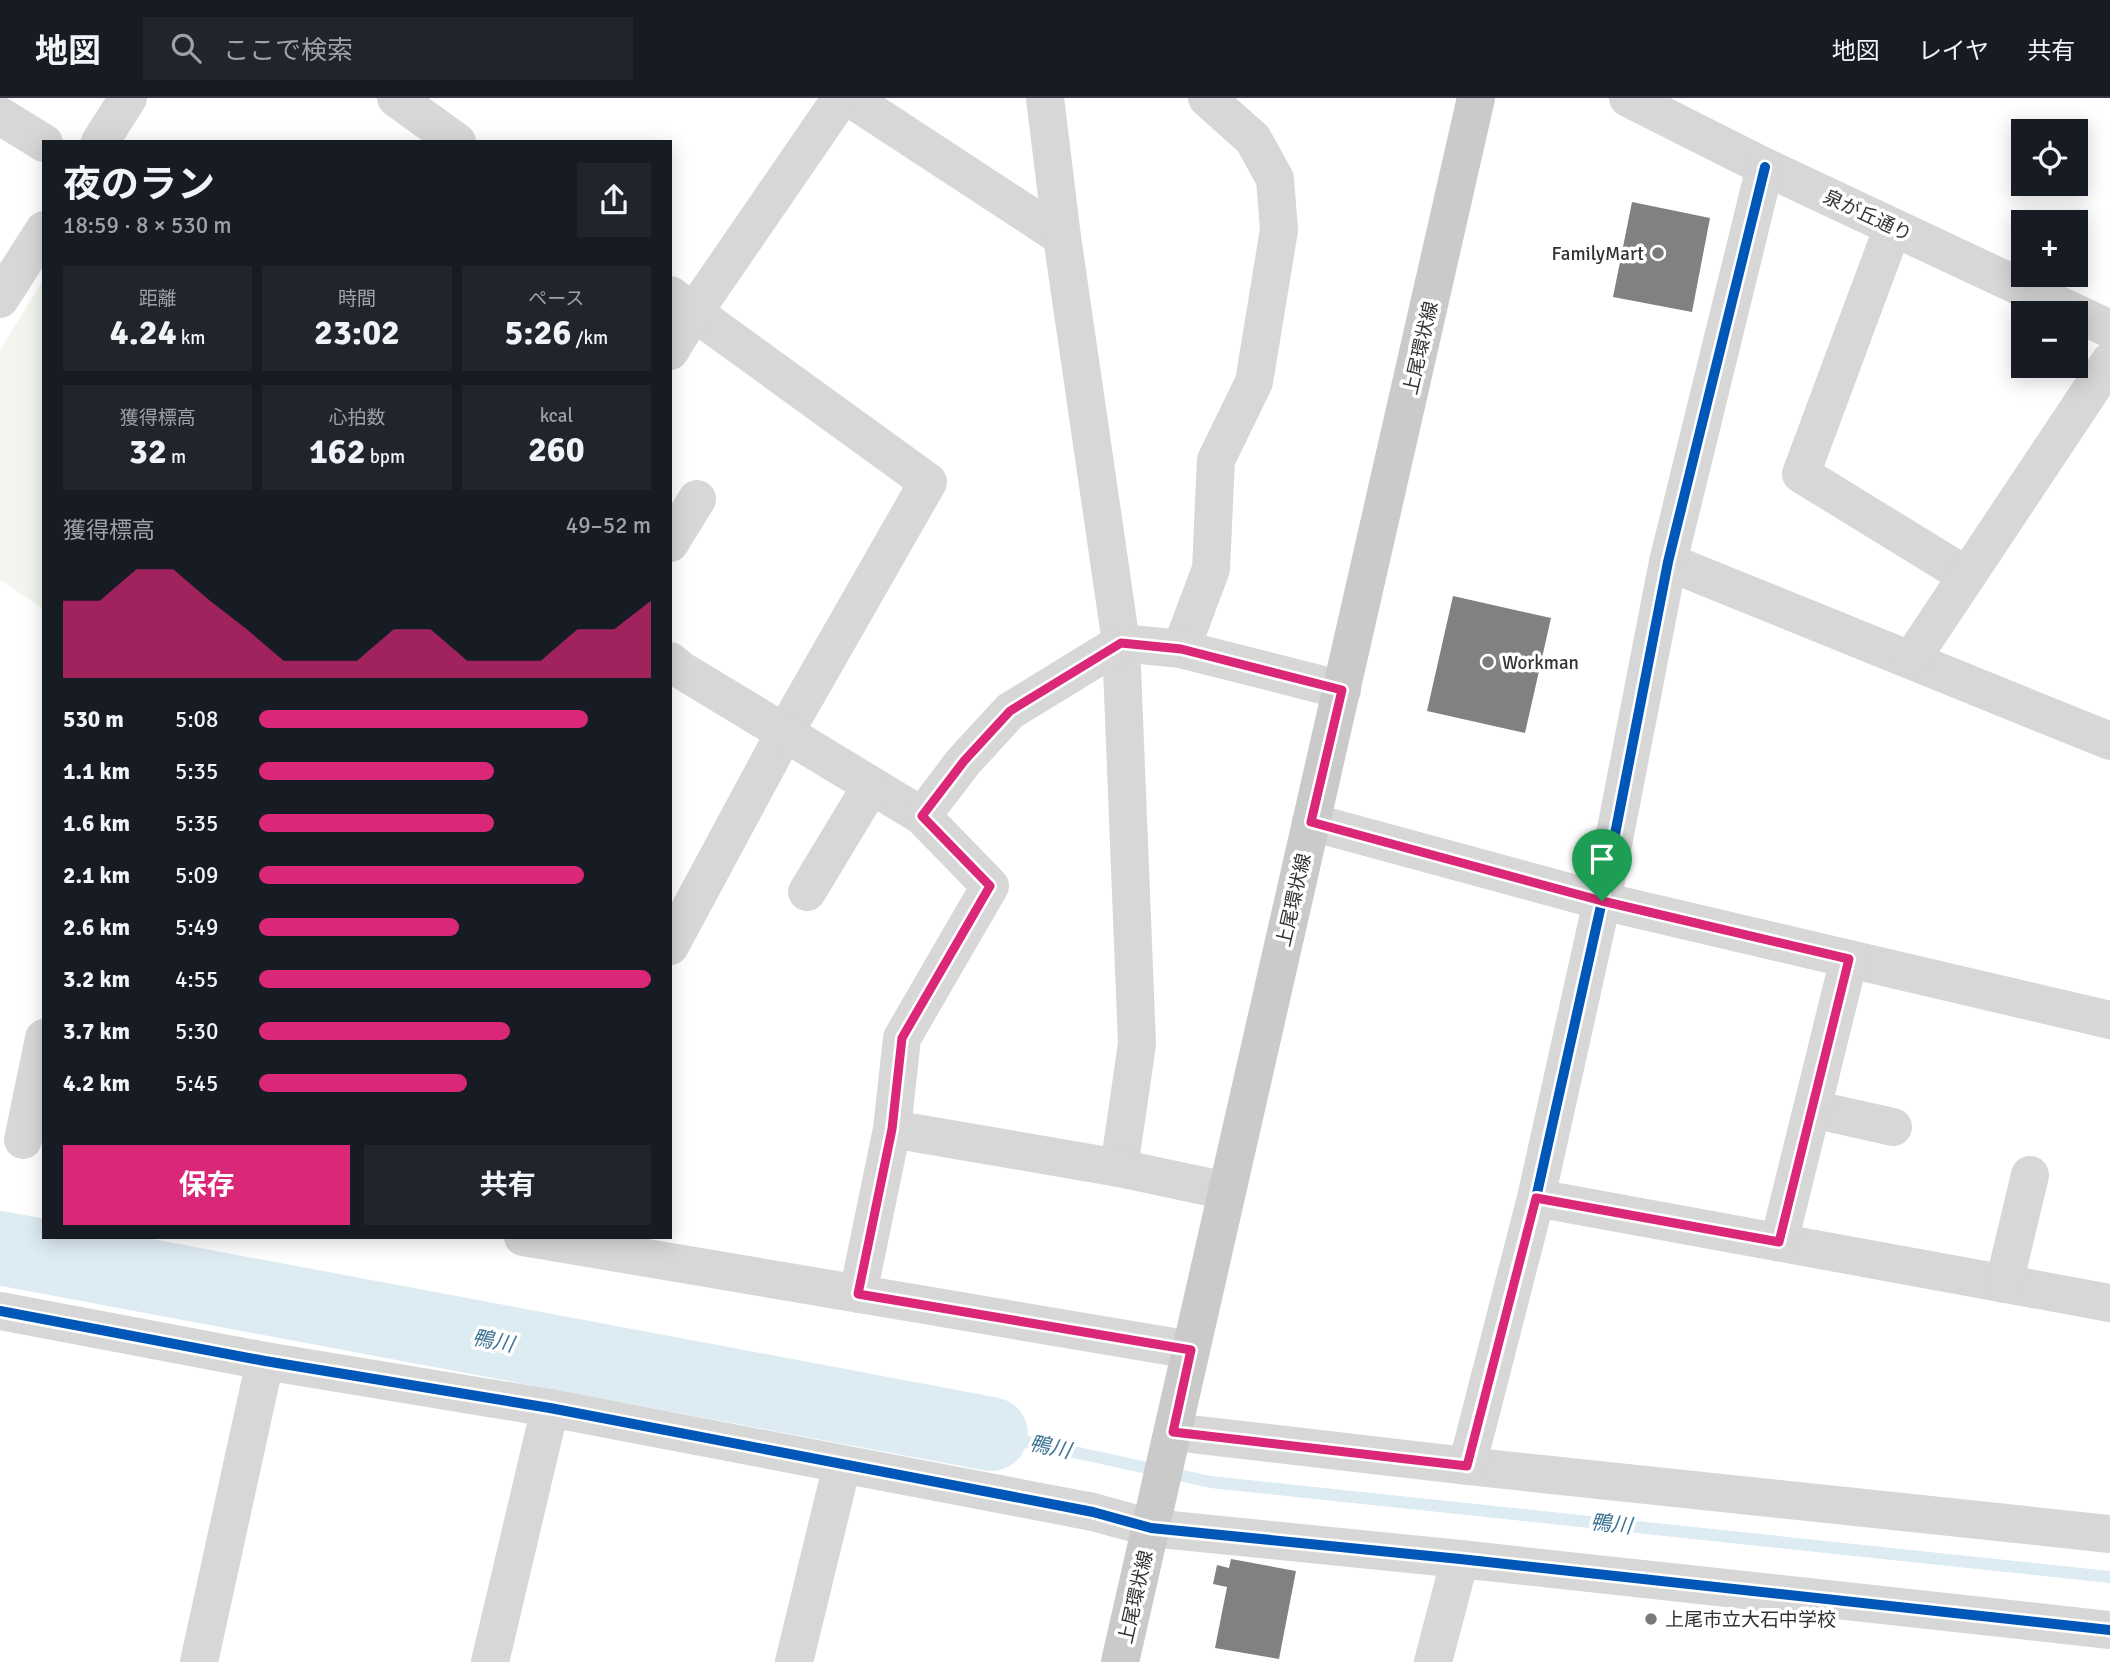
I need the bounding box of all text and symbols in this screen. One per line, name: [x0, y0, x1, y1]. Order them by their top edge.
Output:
search box: [143, 17, 633, 80]
icon: search: [167, 29, 205, 67]
text: 地図: [35, 31, 101, 72]
text: ここで検索: [223, 35, 353, 67]
text: 地図: [1832, 36, 1880, 66]
text: レイヤ: [1918, 36, 1989, 66]
text: 共有: [2027, 36, 2075, 66]
map controls: [2011, 119, 2088, 378]
button: locate: [2011, 119, 2088, 196]
text: 夜のラン: [63, 161, 215, 208]
button: share: [577, 163, 651, 237]
street label: 泉が丘通り: [1819, 185, 1916, 247]
button: +: [2011, 210, 2088, 287]
text: 18:59 · 8 × 530 m: [63, 211, 232, 240]
place label: FamilyMart: [1552, 242, 1644, 266]
marker: FamilyMart: [1650, 245, 1666, 261]
text: 距離: [139, 287, 177, 311]
text: 時間: [338, 287, 376, 311]
text: ペース: [528, 287, 584, 311]
street label: 上尾環状線: [1399, 299, 1443, 397]
button: −: [2011, 301, 2088, 378]
text: 4.24: [110, 311, 177, 354]
text: 23:02: [314, 311, 400, 354]
text: 5:26: [504, 311, 571, 354]
text: km: [177, 326, 205, 350]
text: /km: [571, 326, 608, 350]
text: kcal: [540, 404, 573, 428]
text: 獲得標高: [120, 406, 196, 430]
text: 心拍数: [328, 406, 386, 430]
text: 260: [528, 428, 585, 471]
text: 32: [129, 430, 167, 473]
text: 162: [309, 430, 366, 473]
text: m: [167, 445, 186, 469]
text: bpm: [366, 445, 405, 469]
text: 49–52 m: [566, 511, 651, 540]
text: 獲得標高: [63, 516, 155, 545]
place label: Workman: [1502, 651, 1579, 675]
marker: Workman: [1480, 654, 1496, 670]
text: 530 m: [63, 705, 124, 734]
text: 5:08: [175, 705, 218, 734]
text: 1.1 km: [63, 757, 130, 786]
text: 5:35: [175, 757, 218, 786]
text: 1.6 km: [63, 809, 130, 838]
text: 5:35: [175, 809, 218, 838]
pin: [1572, 829, 1632, 901]
icon: arrive: [1583, 840, 1621, 878]
street label: 上尾環状線: [1272, 851, 1316, 949]
text: 2.1 km: [63, 861, 130, 890]
text: 5:09: [175, 861, 218, 890]
text: 2.6 km: [63, 913, 130, 942]
text: 5:49: [175, 913, 218, 942]
text: 3.2 km: [63, 965, 130, 994]
text: 4:55: [175, 965, 218, 994]
text: 3.7 km: [63, 1017, 130, 1046]
text: 5:30: [175, 1017, 218, 1046]
text: 4.2 km: [63, 1069, 130, 1098]
text: 5:45: [175, 1069, 218, 1098]
button: 保存: [63, 1145, 350, 1225]
button: 共有: [364, 1145, 651, 1225]
water label: 鴨川: [470, 1324, 518, 1358]
water label: 鴨川: [1027, 1430, 1075, 1464]
water label: 鴨川: [1589, 1509, 1635, 1539]
street label: 上尾環状線: [1114, 1548, 1158, 1646]
place label: 上尾市立大石中学校: [1665, 1608, 1836, 1632]
marker: 上尾市立大石中学校: [1643, 1611, 1659, 1627]

